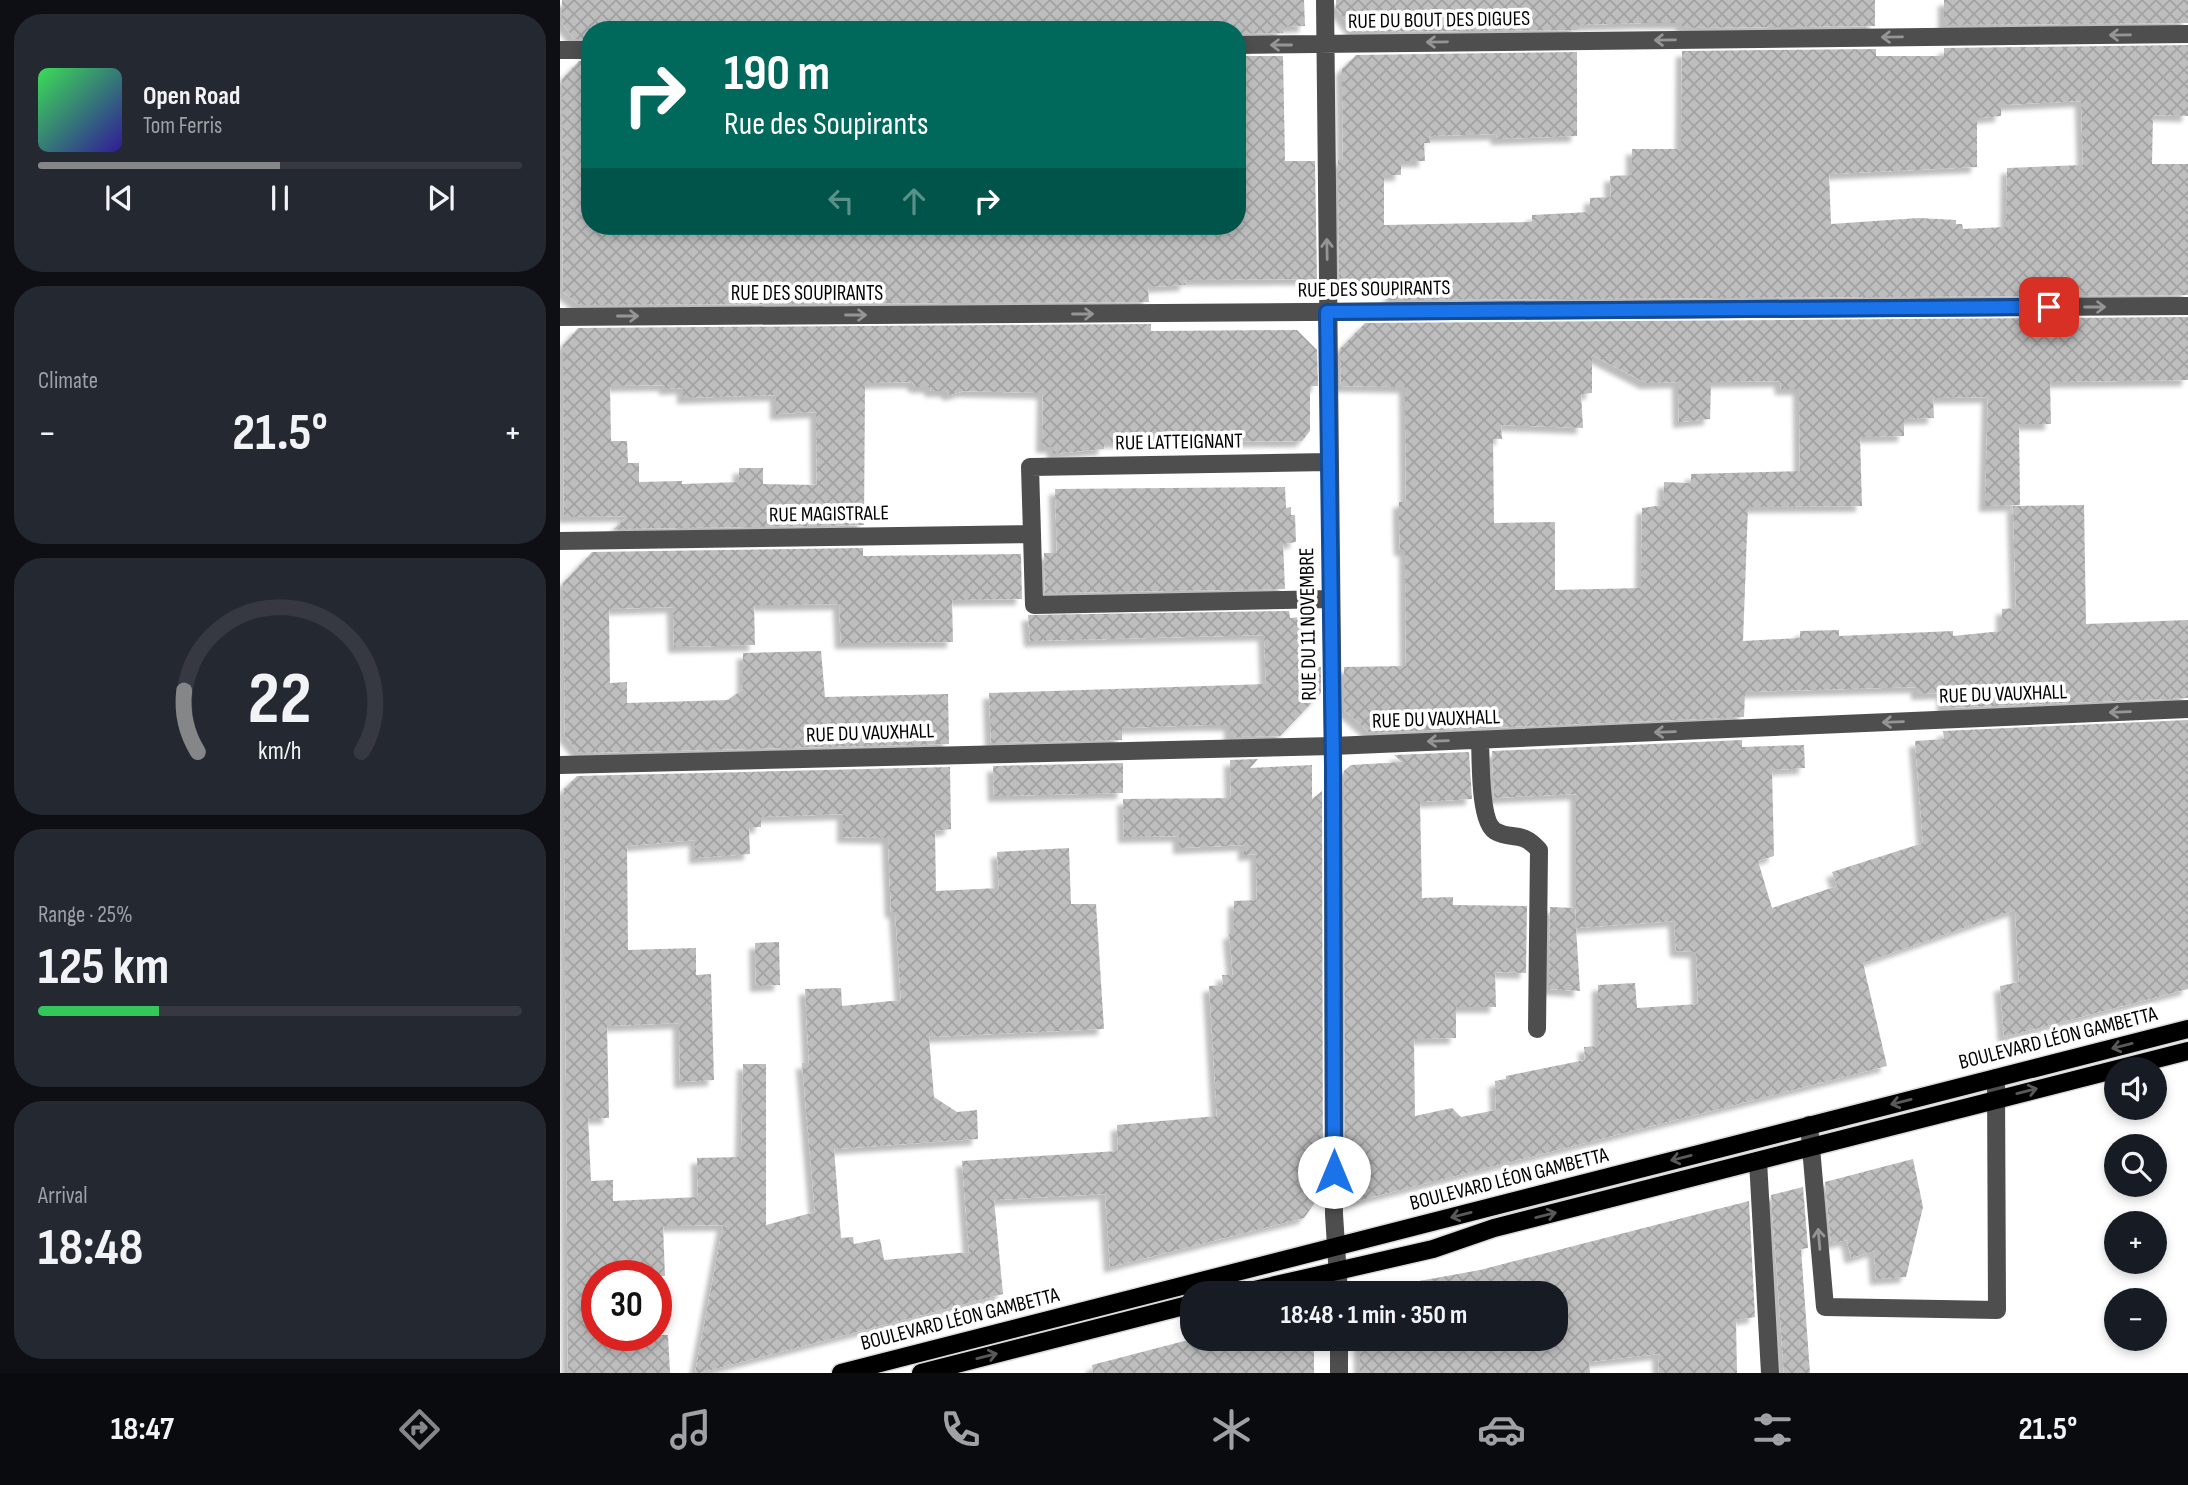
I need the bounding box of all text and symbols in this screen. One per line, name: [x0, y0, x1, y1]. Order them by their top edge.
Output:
street label: RUE DU BOUT DES DIGUES: [1348, 6, 1530, 34]
one-way arrow: [2109, 28, 2132, 42]
one-way arrow: [1881, 30, 1904, 44]
one-way arrow: [1654, 33, 1677, 47]
one-way arrow: [1426, 35, 1449, 49]
one-way arrow: [1270, 38, 1293, 52]
text: 190 m: [724, 45, 830, 104]
icon: right: [609, 49, 700, 140]
text: Open Road: [143, 81, 240, 112]
text: Rue des Soupirants: [724, 105, 928, 144]
text: Tom Ferris: [143, 112, 222, 140]
icon: previous: [100, 179, 138, 217]
icon: pause: [261, 179, 299, 217]
icon: next: [422, 179, 460, 217]
icon: left: [822, 182, 860, 220]
icon: ahead: [895, 182, 933, 220]
icon: right: [968, 182, 1006, 220]
one-way arrow: [1320, 238, 1334, 261]
street label: RUE DES SOUPIRANTS: [1297, 275, 1451, 303]
pin: [2019, 277, 2079, 337]
street label: RUE DES SOUPIRANTS: [731, 281, 883, 306]
icon: arrive: [2030, 288, 2068, 326]
one-way arrow: [2083, 300, 2106, 314]
one-way arrow: [1071, 307, 1094, 321]
one-way arrow: [844, 308, 867, 322]
one-way arrow: [616, 309, 639, 323]
text: Climate: [38, 367, 98, 395]
text: 21.5°: [232, 402, 328, 465]
text: −: [38, 411, 57, 456]
text: +: [503, 411, 522, 456]
street label: RUE LATTEIGNANT: [1115, 428, 1243, 456]
street label: RUE MAGISTRALE: [769, 500, 889, 528]
street label: RUE DU 11 NOVEMBRE: [1294, 547, 1322, 701]
text: 22: [248, 657, 312, 745]
street label: RUE DU VAUXHALL: [1939, 679, 2068, 709]
street label: RUE DU VAUXHALL: [1372, 704, 1501, 734]
one-way arrow: [2109, 705, 2132, 718]
one-way arrow: [1881, 715, 1904, 728]
street label: RUE DU VAUXHALL: [806, 718, 935, 748]
one-way arrow: [1654, 725, 1677, 738]
one-way arrow: [1427, 735, 1450, 748]
text: km/h: [258, 736, 302, 767]
text: Range · 25%: [38, 901, 133, 929]
text: 125 km: [38, 936, 169, 999]
street label: BOULEVARD LÉON GAMBETTA: [1956, 1001, 2161, 1075]
one-way arrow: [2111, 1040, 2133, 1053]
map controls: [2104, 1057, 2167, 1351]
button: sound: [2104, 1057, 2167, 1120]
one-way arrow: [2015, 1084, 2038, 1097]
one-way arrow: [1891, 1096, 1913, 1109]
button: search: [2104, 1134, 2167, 1197]
position arrow: [1297, 1135, 1371, 1209]
street label: BOULEVARD LÉON GAMBETTA: [1407, 1142, 1612, 1216]
one-way arrow: [1670, 1152, 1693, 1165]
text: Arrival: [38, 1182, 87, 1210]
one-way arrow: [1535, 1207, 1557, 1220]
one-way arrow: [1450, 1209, 1473, 1222]
button: +: [2104, 1211, 2167, 1274]
text: 18:48: [38, 1217, 143, 1280]
one-way arrow: [1812, 1228, 1825, 1251]
speed limit sign: 30: [581, 1260, 672, 1351]
street label: BOULEVARD LÉON GAMBETTA: [858, 1282, 1063, 1356]
button: −: [2104, 1288, 2167, 1351]
text: 18:48 · 1 min · 350 m: [1281, 1300, 1467, 1331]
one-way arrow: [975, 1349, 998, 1362]
icon: directions: [395, 1405, 444, 1454]
icon: music: [666, 1405, 715, 1454]
icon: phone: [936, 1405, 985, 1454]
icon: climate: [1207, 1405, 1256, 1454]
icon: car: [1477, 1405, 1526, 1454]
icon: filters: [1748, 1405, 1797, 1454]
text: 18:47: [111, 1410, 174, 1449]
text: 21.5°: [2018, 1410, 2077, 1449]

